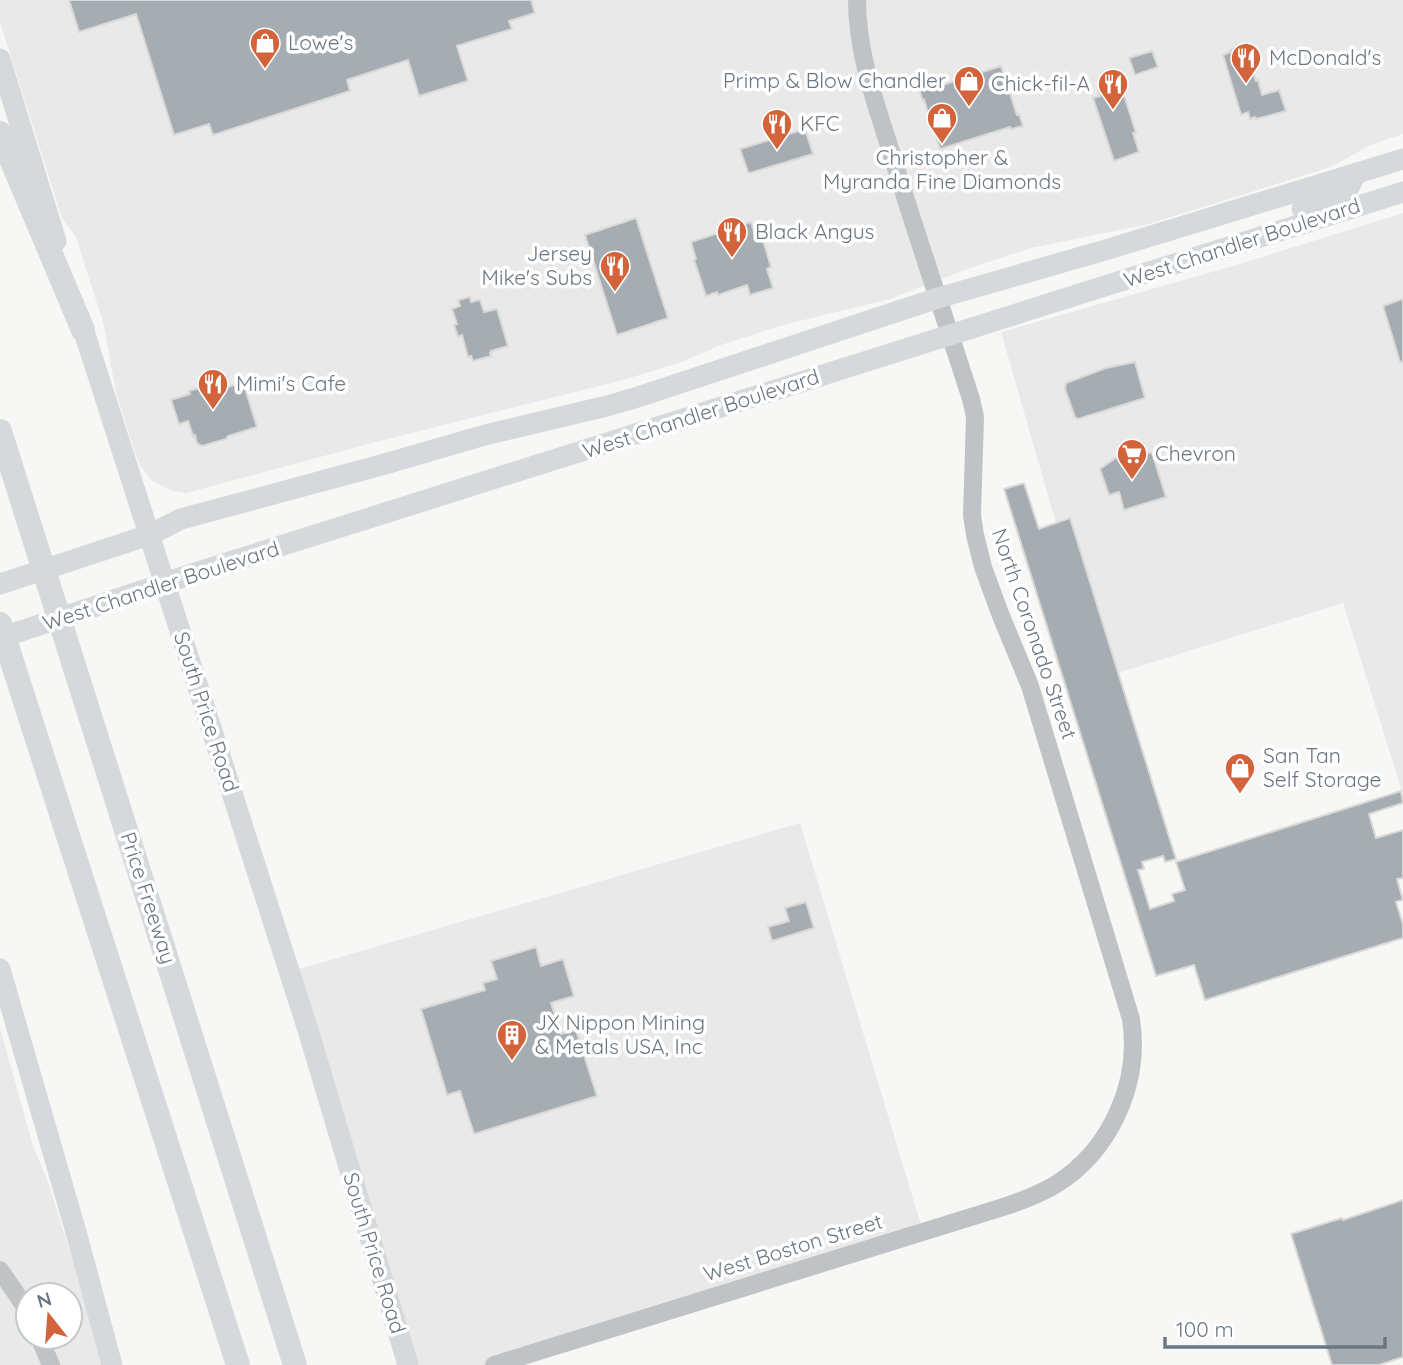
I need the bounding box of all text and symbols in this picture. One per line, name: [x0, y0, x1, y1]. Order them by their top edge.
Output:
shop icon: Lowe's: [248, 26, 282, 70]
place label: Lowe's: [288, 29, 353, 55]
restaurant icon: McDonald's: [1229, 41, 1263, 85]
place label: McDonald's: [1269, 44, 1381, 70]
shop icon: Primp & Blow Chandler: [952, 64, 986, 108]
place label: Primp & Blow Chandler: [723, 67, 946, 93]
restaurant icon: Chick-fil-A: [1096, 67, 1130, 111]
place label: Chick-fil-A: [991, 70, 1090, 96]
shop icon: Christopher & Myranda Fine Diamonds: [925, 101, 959, 145]
restaurant icon: KFC: [760, 107, 794, 151]
place label: KFC: [800, 110, 840, 136]
place label: Christopher & Myranda Fine Diamonds: [823, 144, 1061, 194]
street label: West Chandler Boulevard: [1120, 192, 1363, 293]
restaurant icon: Black Angus: [715, 215, 749, 259]
place label: Black Angus: [755, 218, 874, 244]
place label: Jersey Mike's Subs: [482, 240, 592, 290]
restaurant icon: Jersey Mike's Subs: [598, 249, 632, 293]
street label: West Chandler Boulevard: [579, 363, 822, 464]
restaurant icon: Mimi's Cafe: [196, 367, 230, 411]
place label: Mimi's Cafe: [236, 370, 346, 396]
supermarket icon: Chevron: [1115, 437, 1149, 481]
place label: Chevron: [1155, 440, 1236, 466]
street label: North Coronado Street: [987, 525, 1083, 742]
street label: West Chandler Boulevard: [39, 535, 282, 636]
street label: South Price Road: [169, 628, 245, 795]
place label: San Tan Self Storage: [1263, 742, 1381, 792]
shop icon: San Tan Self Storage: [1223, 751, 1257, 795]
street label: Price Freeway: [115, 828, 183, 967]
place label: JX Nippon Mining & Metals USA, Inc: [535, 1009, 705, 1059]
building icon: JX Nippon Mining & Metals USA, Inc: [495, 1018, 529, 1062]
street label: South Price Road: [338, 1169, 412, 1336]
street label: West Boston Street: [700, 1207, 885, 1287]
north arrow: [14, 1281, 84, 1351]
text: N: [34, 1286, 54, 1313]
scale bar: [1165, 1306, 1386, 1350]
text: 100 m: [1176, 1316, 1234, 1342]

